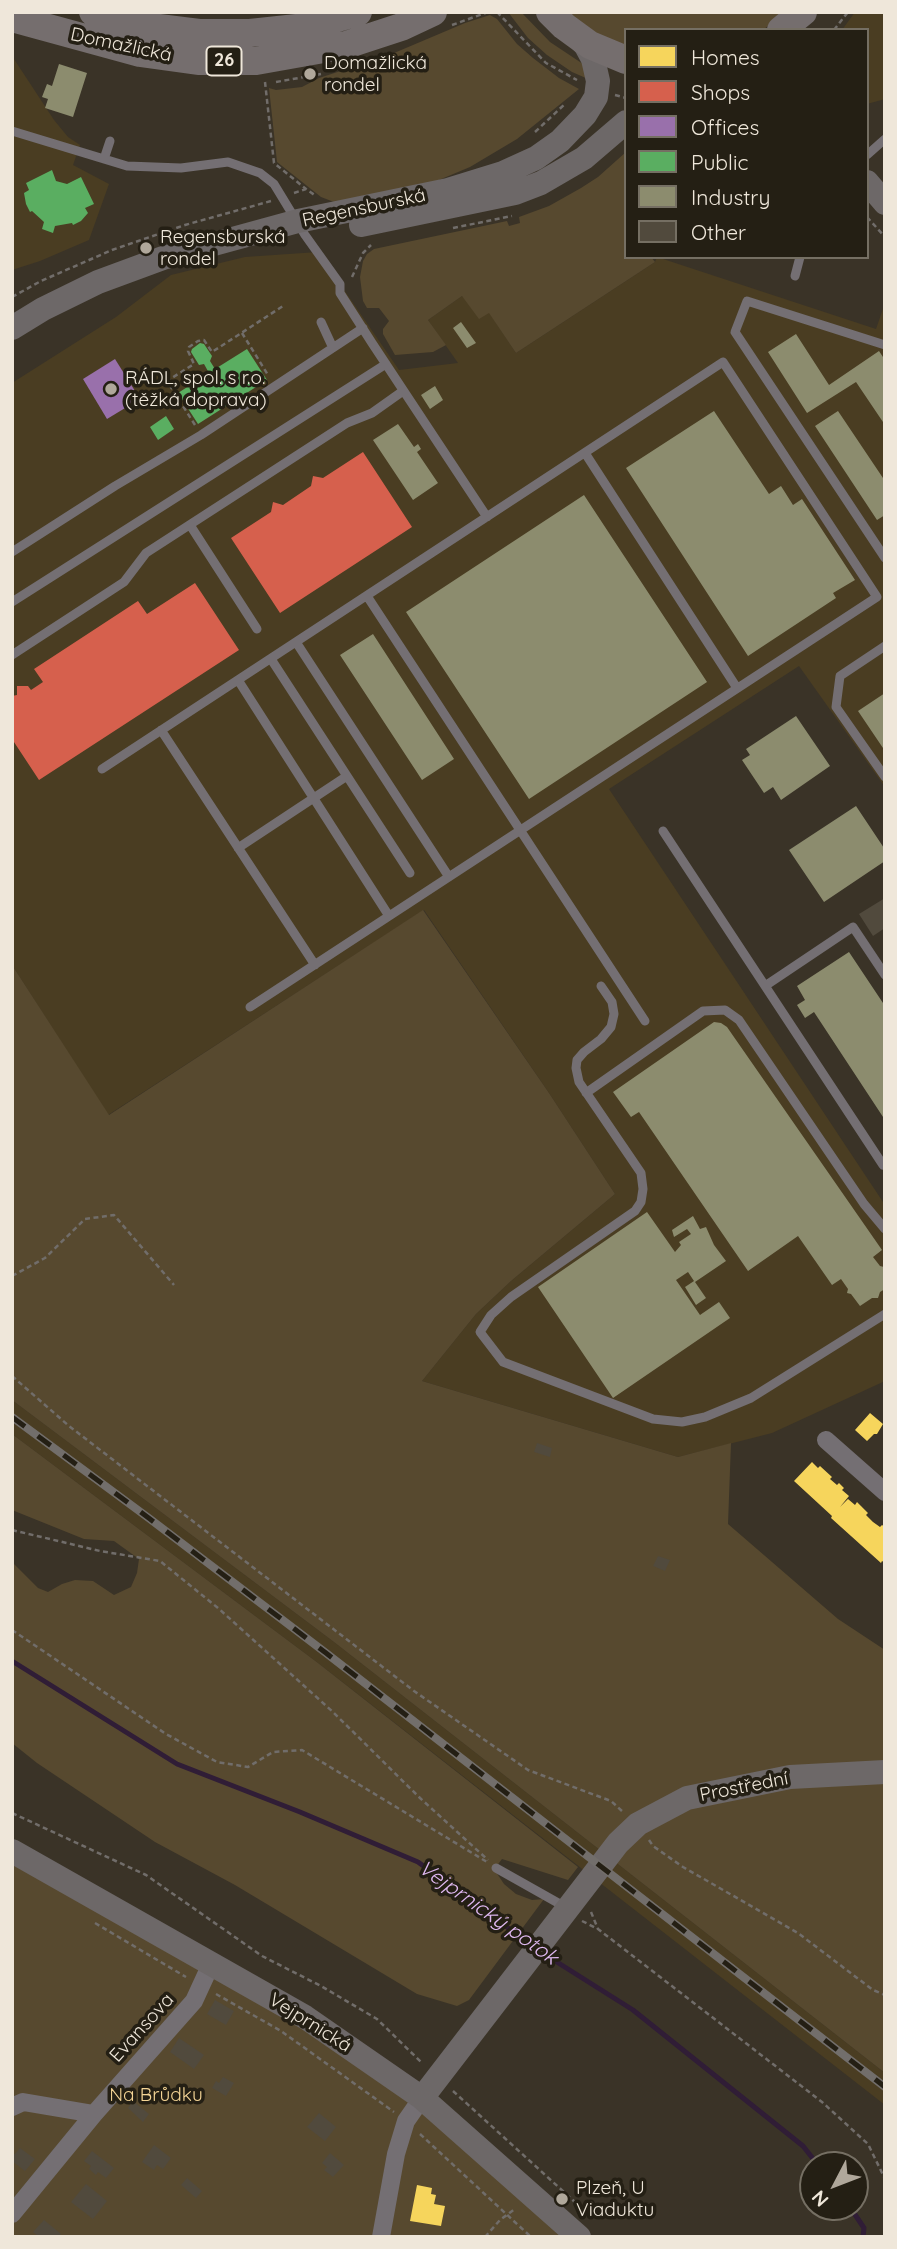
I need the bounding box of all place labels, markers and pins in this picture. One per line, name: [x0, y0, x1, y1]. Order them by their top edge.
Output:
place label: Domažlická rondel: [324, 52, 427, 96]
marker: Domažlická rondel: [302, 66, 318, 82]
place label: Regensburská rondel: [160, 226, 286, 270]
marker: Regensburská rondel: [138, 240, 154, 256]
place label: RÁDL, spol. s r.o. (těžká doprava): [125, 367, 267, 411]
marker: RÁDL, spol. s r.o. (těžká doprava): [103, 381, 119, 397]
place label: Plzeň, U Viaduktu: [576, 2177, 654, 2221]
marker: Plzeň, U Viaduktu: [554, 2191, 570, 2207]

